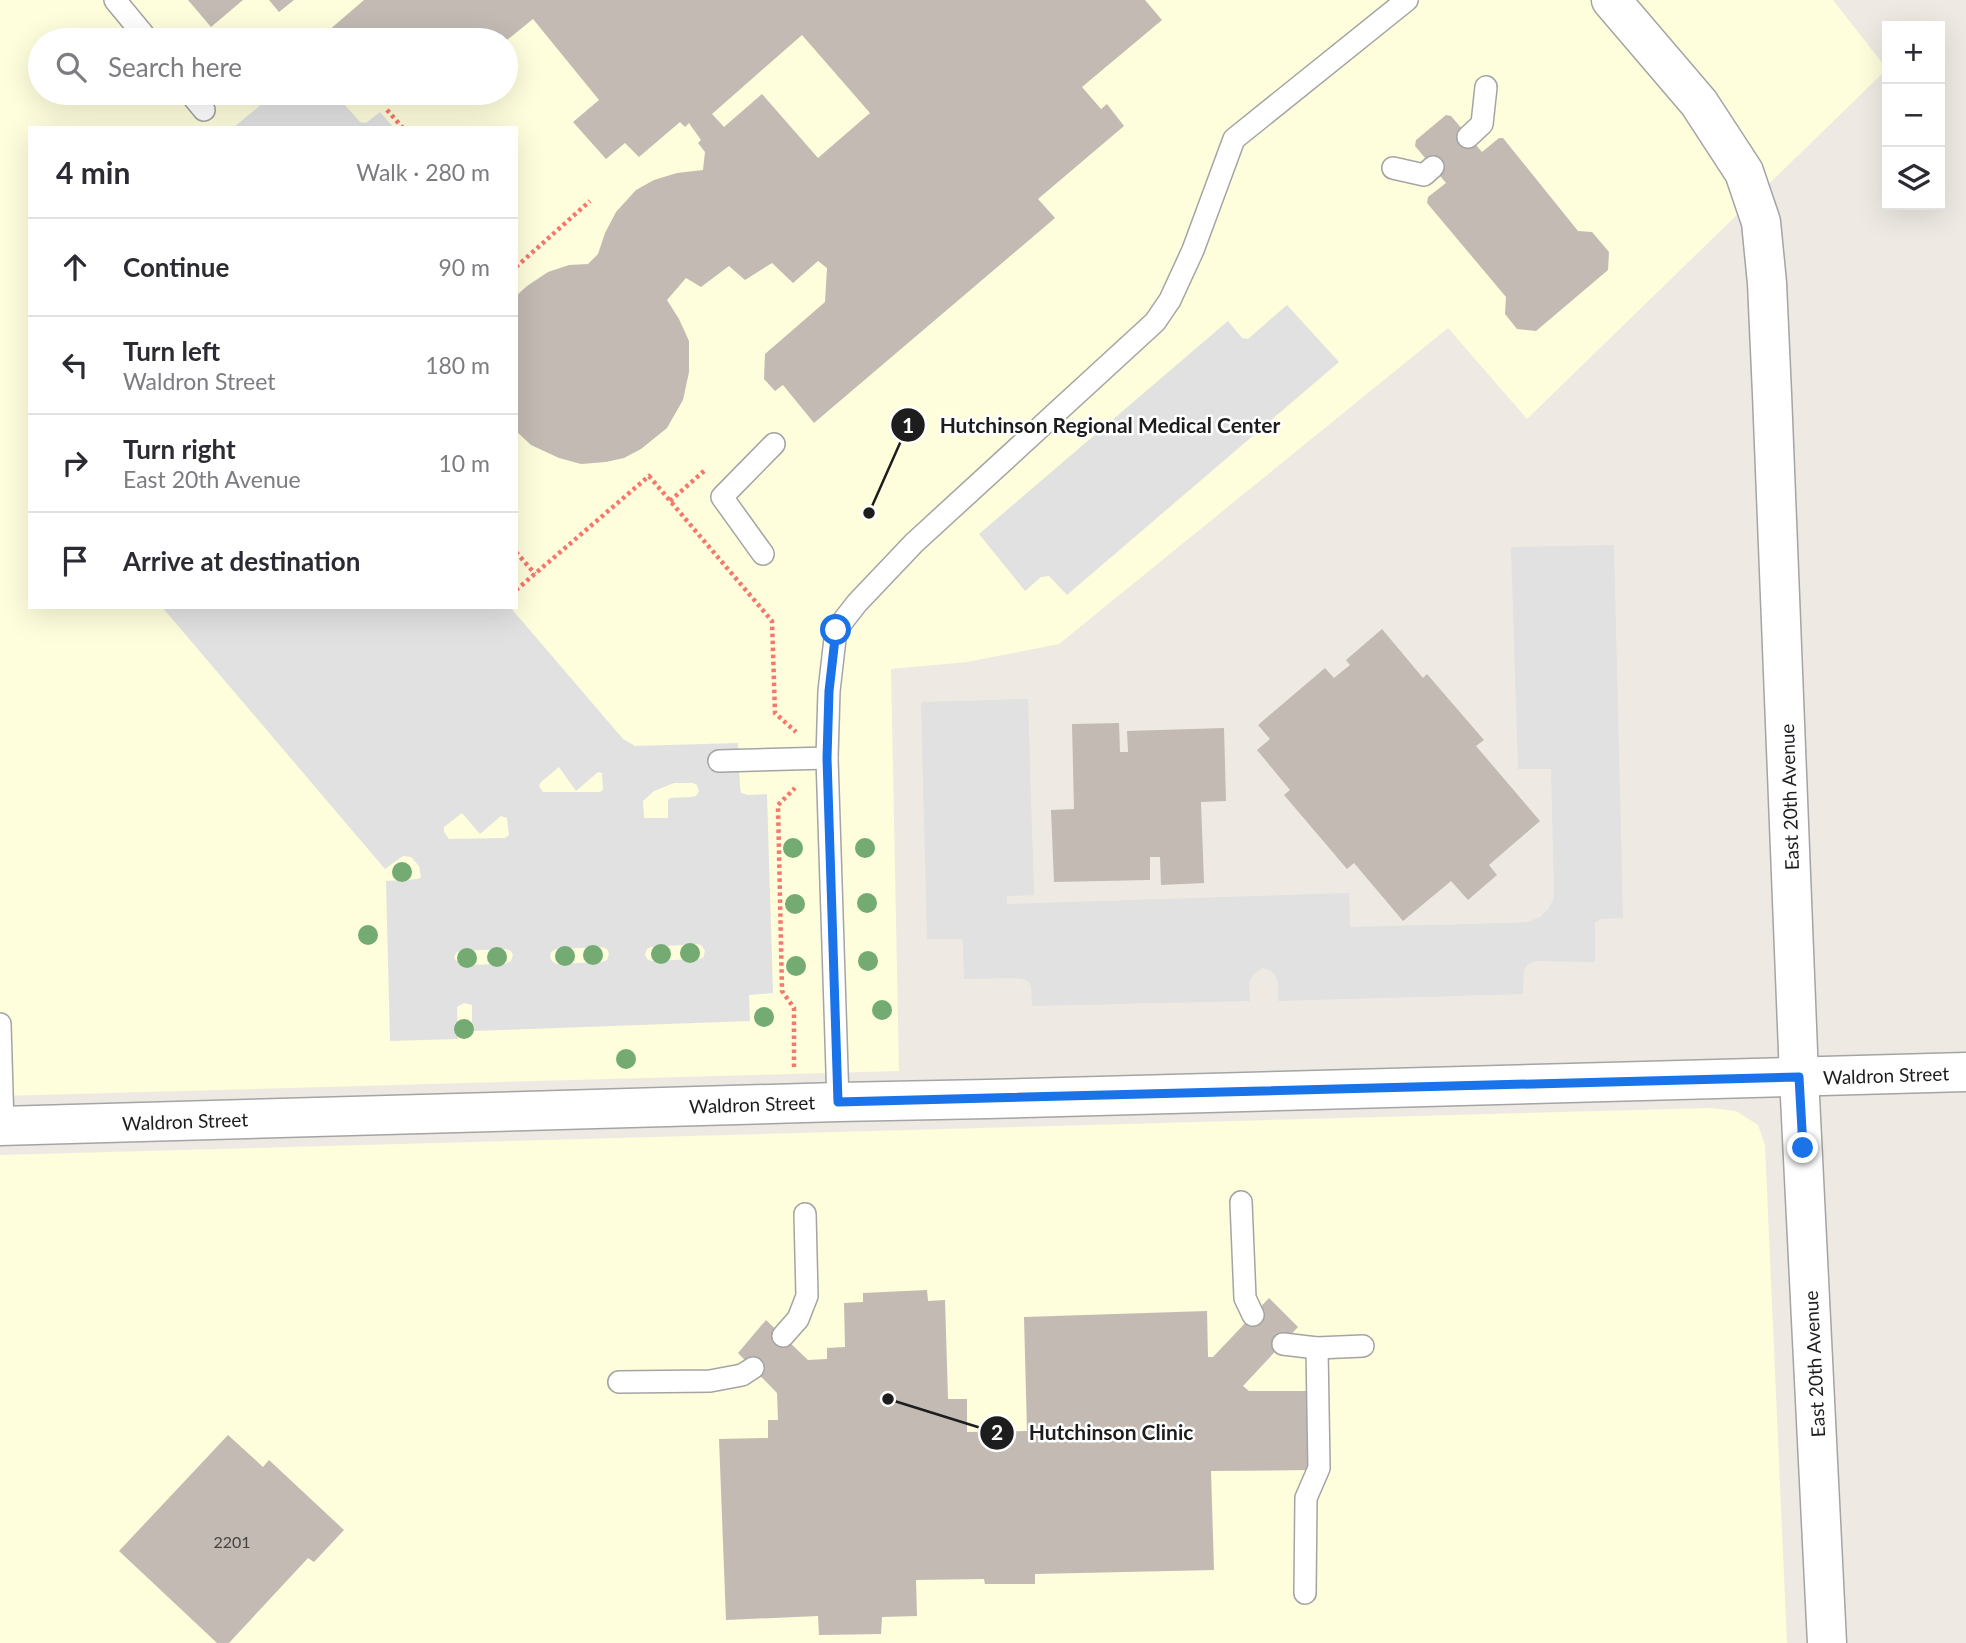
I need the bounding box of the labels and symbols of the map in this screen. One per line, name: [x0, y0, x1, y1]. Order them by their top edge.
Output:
callout: Hutchinson Regional Medical Center: [891, 404, 1295, 446]
text: 1: [902, 412, 914, 437]
text: Hutchinson Regional Medical Center: [940, 412, 1281, 437]
route start: [820, 614, 851, 645]
street label: East 20th Avenue: [1775, 723, 1803, 871]
street label: Waldron Street: [1823, 1061, 1950, 1089]
street label: Waldron Street: [689, 1090, 816, 1118]
street label: Waldron Street: [122, 1107, 249, 1135]
route end: [1787, 1132, 1818, 1163]
street label: East 20th Avenue: [1799, 1290, 1829, 1438]
callout: Hutchinson Clinic: [980, 1412, 1207, 1454]
text: 2: [991, 1419, 1003, 1444]
text: Hutchinson Clinic: [1029, 1419, 1193, 1444]
house number: 2201: [213, 1532, 251, 1551]

